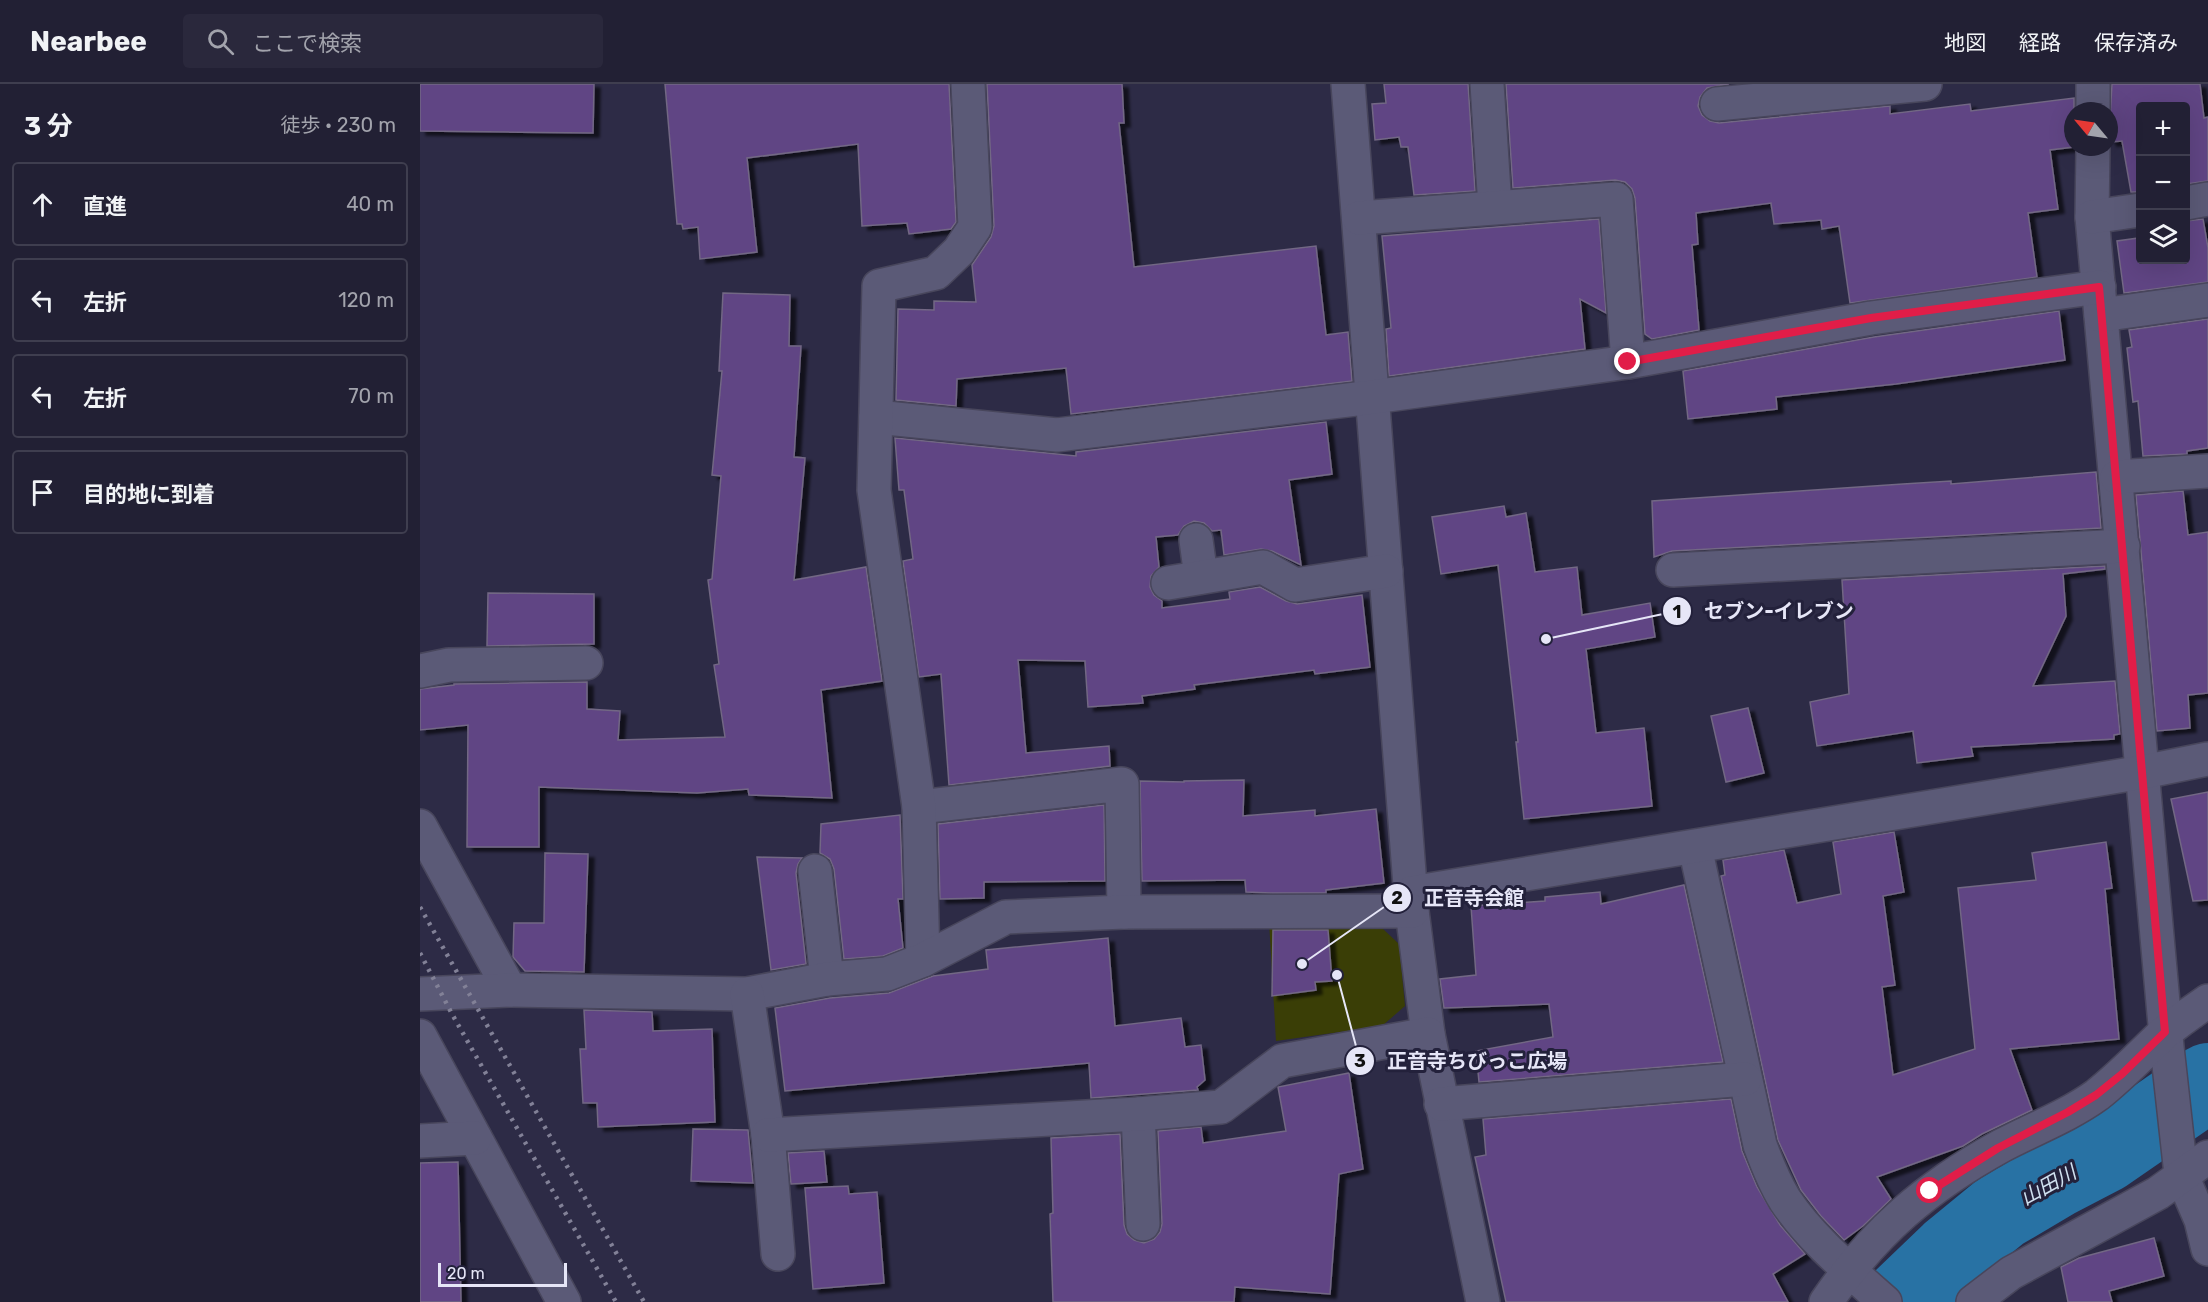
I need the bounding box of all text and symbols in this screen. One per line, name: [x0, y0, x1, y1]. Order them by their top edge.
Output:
search box: [183, 14, 603, 68]
text: Nearbee: [30, 25, 147, 58]
icon: search: [204, 25, 237, 58]
text: ここで検索: [252, 30, 362, 57]
text: 地図: [1944, 30, 1986, 55]
text: 経路: [2019, 30, 2061, 55]
text: 保存済み: [2094, 30, 2178, 55]
north arrow: [2064, 102, 2118, 156]
map controls: [2136, 102, 2190, 264]
button: +: [2136, 102, 2190, 156]
text: 3 分: [24, 111, 73, 142]
text: 徒歩 · 230 m: [280, 113, 396, 137]
button: −: [2136, 156, 2190, 210]
icon: ahead: [26, 188, 59, 221]
text: 40 m: [346, 192, 394, 216]
text: 直進: [83, 193, 127, 220]
button: layers: [2136, 210, 2190, 264]
icon: left: [26, 284, 59, 317]
text: 120 m: [338, 288, 394, 312]
text: 左折: [83, 289, 127, 316]
route end: [1614, 348, 1640, 374]
icon: left: [26, 380, 59, 413]
text: 70 m: [348, 384, 394, 408]
text: 左折: [83, 385, 127, 412]
icon: arrive: [26, 476, 59, 509]
text: 目的地に到着: [83, 481, 215, 508]
callout: セブン-イレブン: [1662, 592, 1866, 630]
text: セブン-イレブン: [1704, 599, 1854, 623]
text: 1: [1673, 601, 1681, 623]
callout: 正音寺会館: [1382, 879, 1536, 917]
text: 正音寺会館: [1424, 886, 1524, 910]
text: 2: [1391, 887, 1403, 909]
callout: 正音寺ちびっこ広場: [1345, 1042, 1579, 1080]
text: 正音寺ちびっこ広場: [1387, 1049, 1567, 1073]
text: 3: [1354, 1050, 1366, 1072]
water label: 山田川: [2016, 1159, 2082, 1210]
route start: [1916, 1177, 1942, 1203]
scale bar: [438, 1260, 567, 1288]
text: 20 m: [447, 1264, 485, 1283]

